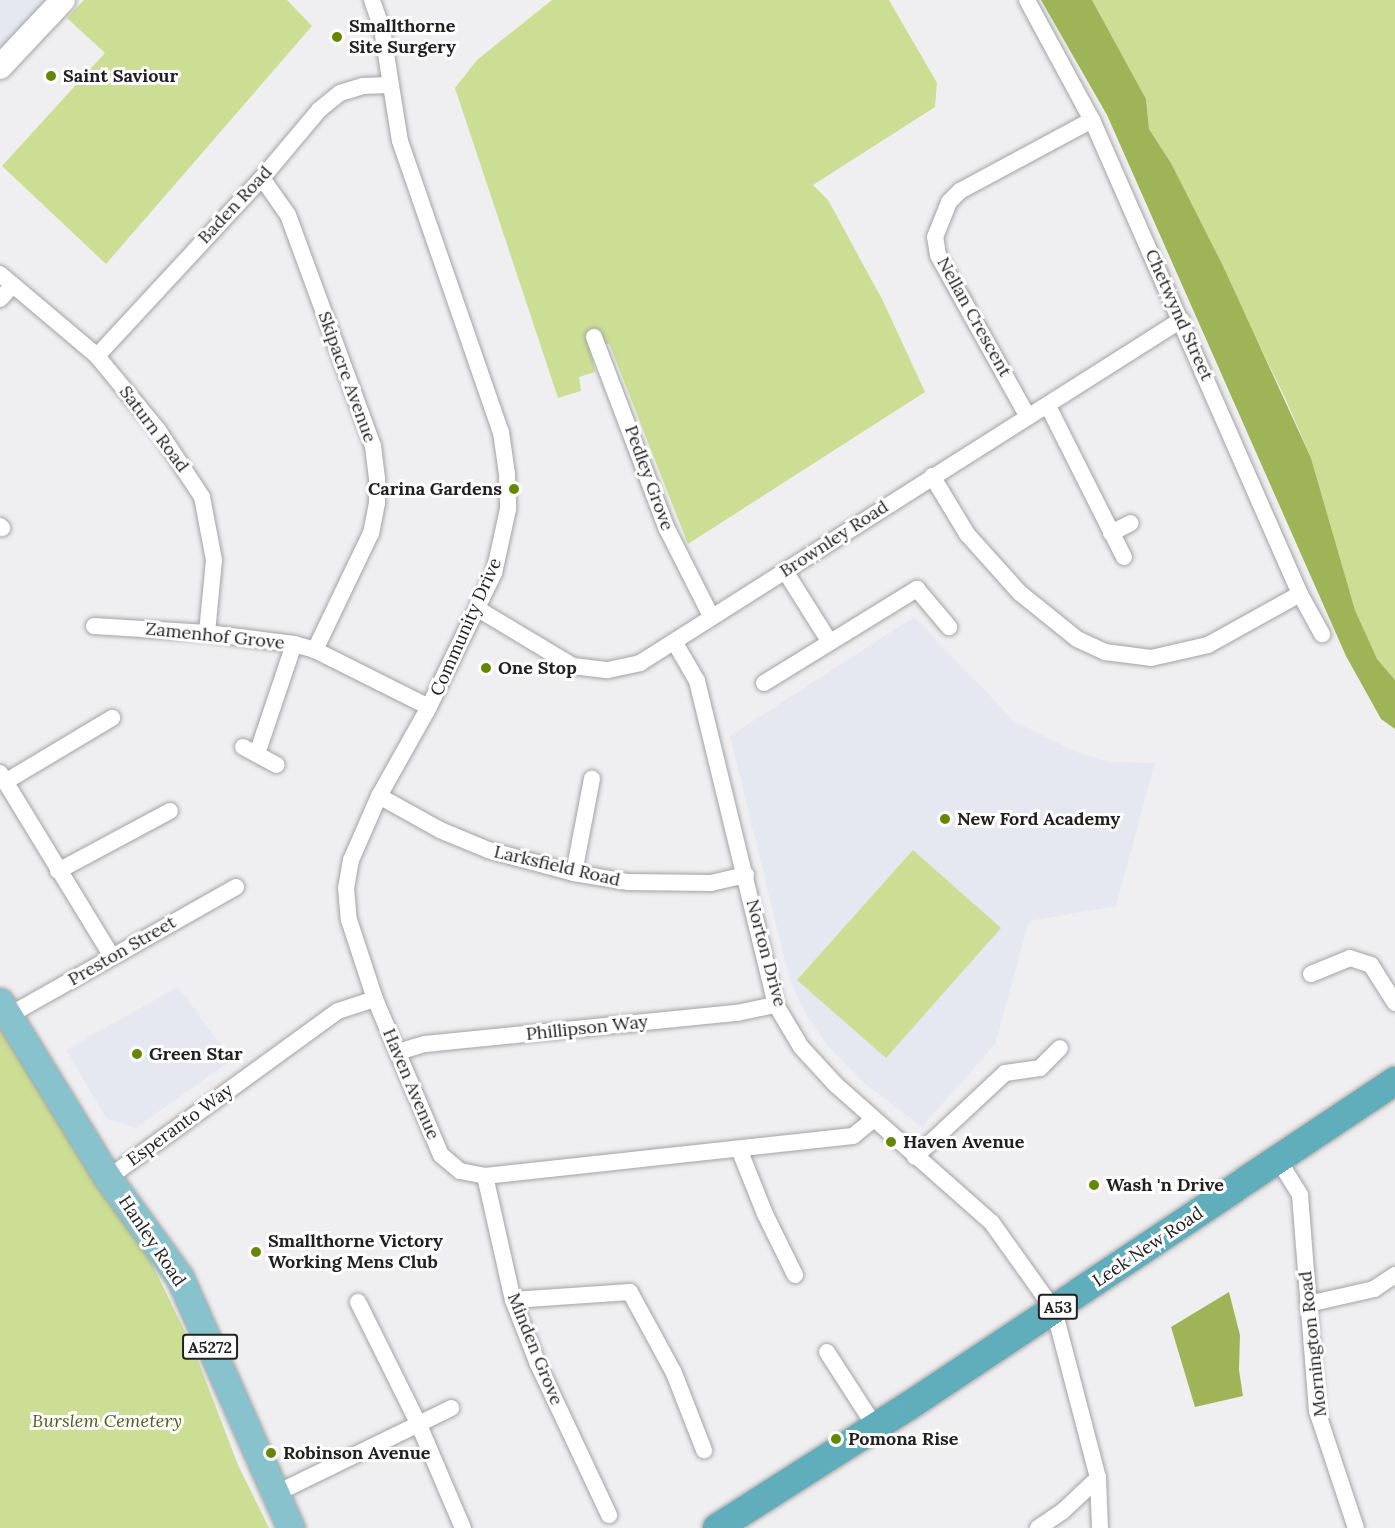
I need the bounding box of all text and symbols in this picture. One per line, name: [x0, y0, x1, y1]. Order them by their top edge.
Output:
place label: Smallthorne Site Surgery: [349, 16, 456, 58]
marker: Smallthorne Site Surgery: [330, 30, 344, 44]
place label: Saint Saviour: [63, 65, 178, 87]
marker: Saint Saviour: [44, 69, 58, 83]
street label: Baden Road: [194, 162, 276, 248]
street label: Chetwynd Street: [1140, 246, 1218, 384]
street label: Nellan Crescent: [932, 253, 1016, 381]
street label: Skipacre Avenue: [313, 309, 381, 445]
street label: Saturn Road: [115, 382, 193, 476]
street label: Pedley Grove: [620, 422, 678, 534]
place label: Carina Gardens: [368, 478, 502, 500]
marker: Carina Gardens: [507, 482, 521, 496]
street label: Brownley Road: [776, 496, 892, 582]
street label: Community Drive: [426, 555, 506, 699]
street label: Zamenhof Grove: [144, 618, 286, 654]
place label: One Stop: [498, 657, 577, 679]
marker: One Stop: [479, 661, 493, 675]
place label: New Ford Academy: [957, 808, 1120, 830]
marker: New Ford Academy: [938, 812, 952, 826]
street label: Larksfield Road: [492, 841, 622, 891]
street label: Norton Drive: [741, 897, 791, 1009]
street label: Preston Street: [64, 911, 180, 991]
street label: Phillipson Way: [525, 1011, 649, 1045]
street label: Haven Avenue: [378, 1025, 444, 1143]
place label: Green Star: [149, 1043, 243, 1065]
marker: Green Star: [130, 1047, 144, 1061]
street label: Esperanto Way: [123, 1079, 237, 1171]
place label: Haven Avenue: [903, 1131, 1024, 1153]
marker: Haven Avenue: [884, 1135, 898, 1149]
place label: Wash 'n Drive: [1106, 1174, 1224, 1196]
marker: Wash 'n Drive: [1087, 1178, 1101, 1192]
street label: Hanley Road: [114, 1192, 190, 1290]
street label: Leek New Road: [1089, 1202, 1207, 1292]
place label: Smallthorne Victory Working Mens Club: [268, 1231, 443, 1274]
marker: Smallthorne Victory Working Mens Club: [249, 1245, 263, 1259]
street label: Mornington Road: [1295, 1270, 1331, 1418]
street label: Minden Grove: [503, 1290, 567, 1408]
road number: A53: [1037, 1294, 1079, 1320]
road number: A5272: [182, 1334, 238, 1360]
park label: Burslem Cemetery: [32, 1410, 182, 1432]
place label: Pomona Rise: [848, 1428, 958, 1450]
marker: Pomona Rise: [829, 1432, 843, 1446]
place label: Robinson Avenue: [283, 1442, 431, 1464]
marker: Robinson Avenue: [264, 1446, 278, 1460]

